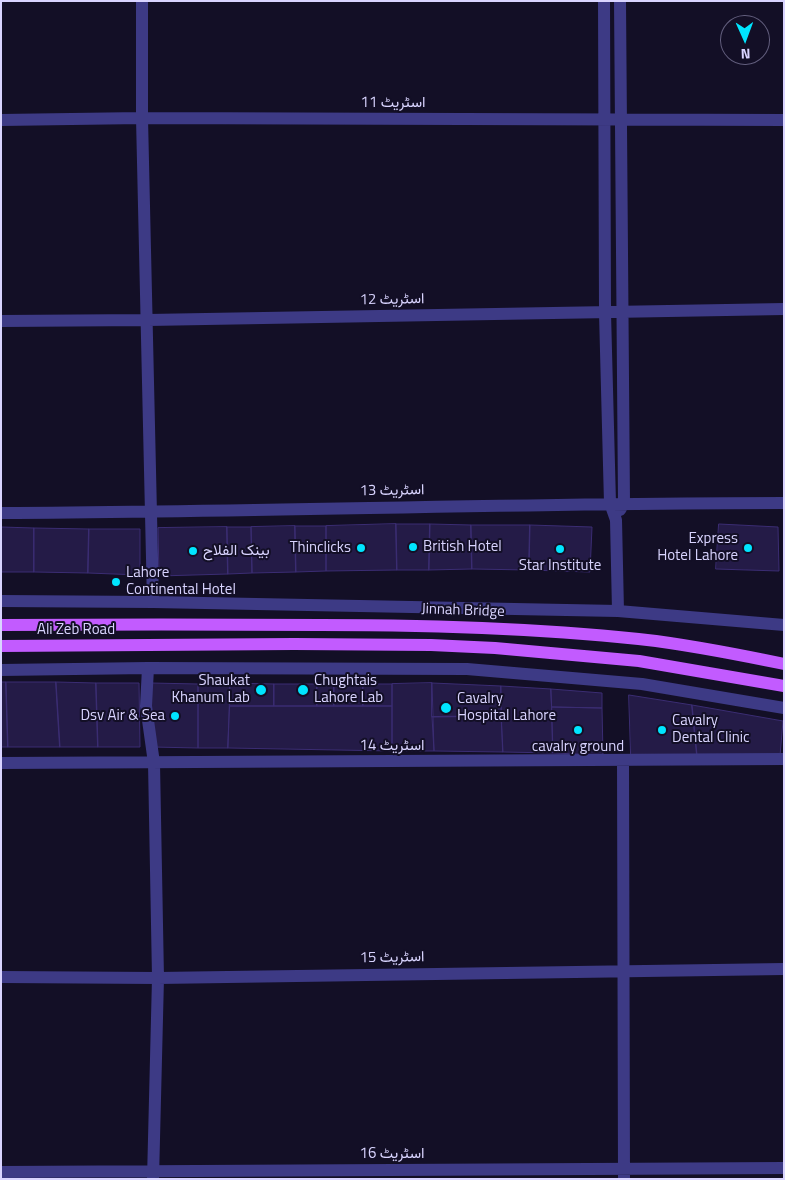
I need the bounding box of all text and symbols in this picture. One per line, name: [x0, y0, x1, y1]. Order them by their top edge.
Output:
north arrow: [720, 15, 770, 65]
text: N: [740, 44, 751, 65]
street label: اسٹریٹ 11: [361, 94, 425, 112]
street label: اسٹریٹ 12: [359, 290, 425, 310]
street label: اسٹریٹ 13: [359, 481, 425, 501]
place label: Express Hotel Lahore: [657, 530, 738, 565]
place label: British Hotel: [423, 538, 502, 556]
place label: Thinclicks: [290, 539, 351, 557]
marker: British Hotel: [407, 541, 419, 553]
place label: بینک الفلاح: [203, 542, 270, 560]
marker: Thinclicks: [355, 542, 367, 554]
marker: Express Hotel Lahore: [742, 542, 754, 554]
marker: Star Institute: [554, 543, 566, 555]
marker: بینک الفلاح: [187, 545, 199, 557]
place label: Star Institute: [519, 557, 601, 575]
place label: Lahore Continental Hotel: [126, 564, 236, 599]
marker: Lahore Continental Hotel: [110, 576, 122, 588]
street label: Jinnah Bridge: [421, 601, 505, 621]
street label: Ali Zeb Road: [37, 621, 115, 639]
place label: Shaukat Khanum Lab: [171, 672, 250, 707]
place label: Chughtais Lahore Lab: [314, 672, 383, 707]
marker: Shaukat Khanum Lab: [254, 683, 268, 697]
marker: Chughtais Lahore Lab: [296, 683, 310, 697]
place label: Cavalry Hospital Lahore: [457, 690, 556, 725]
marker: Cavalry Hospital Lahore: [439, 701, 453, 715]
place label: Dsv Air & Sea: [80, 707, 165, 725]
marker: Dsv Air & Sea: [169, 710, 181, 722]
place label: Cavalry Dental Clinic: [672, 712, 750, 747]
marker: cavalry ground: [572, 724, 584, 736]
marker: Cavalry Dental Clinic: [656, 724, 668, 736]
street label: اسٹریٹ 14: [360, 737, 424, 755]
place label: cavalry ground: [532, 738, 624, 756]
street label: اسٹریٹ 15: [359, 948, 425, 968]
street label: اسٹریٹ 16: [360, 1145, 424, 1163]

